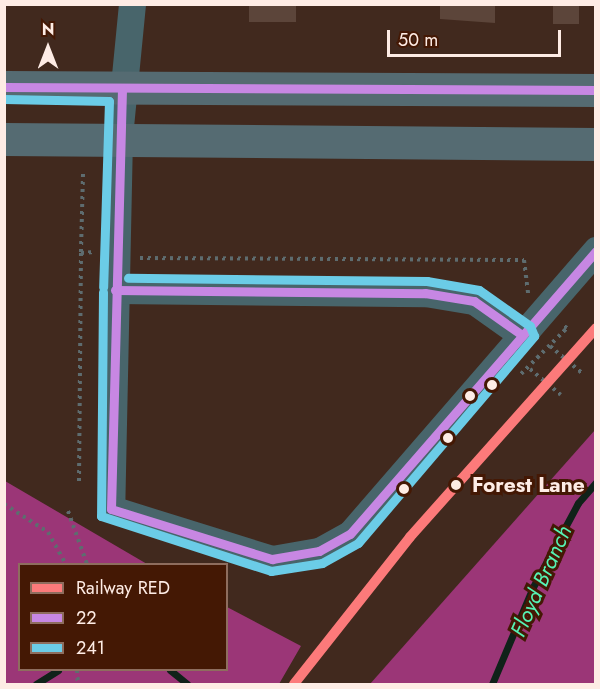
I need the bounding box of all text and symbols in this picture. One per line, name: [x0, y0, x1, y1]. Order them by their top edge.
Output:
north arrow: [18, 18, 78, 78]
text: N: [42, 18, 54, 41]
scale bar: [390, 18, 564, 56]
text: 50 m: [398, 27, 438, 53]
unlabelled marker: [486, 379, 498, 391]
unlabelled marker: [464, 390, 476, 402]
unlabelled marker: [442, 432, 454, 444]
place label: Forest Lane: [472, 472, 585, 498]
marker: Forest Lane: [445, 474, 467, 496]
unlabelled marker: [398, 483, 410, 495]
water label: Floyd Branch: [505, 521, 577, 641]
legend: [18, 563, 228, 671]
text: Railway RED: [76, 575, 170, 601]
text: 22: [76, 605, 96, 631]
text: 241: [76, 635, 105, 661]

